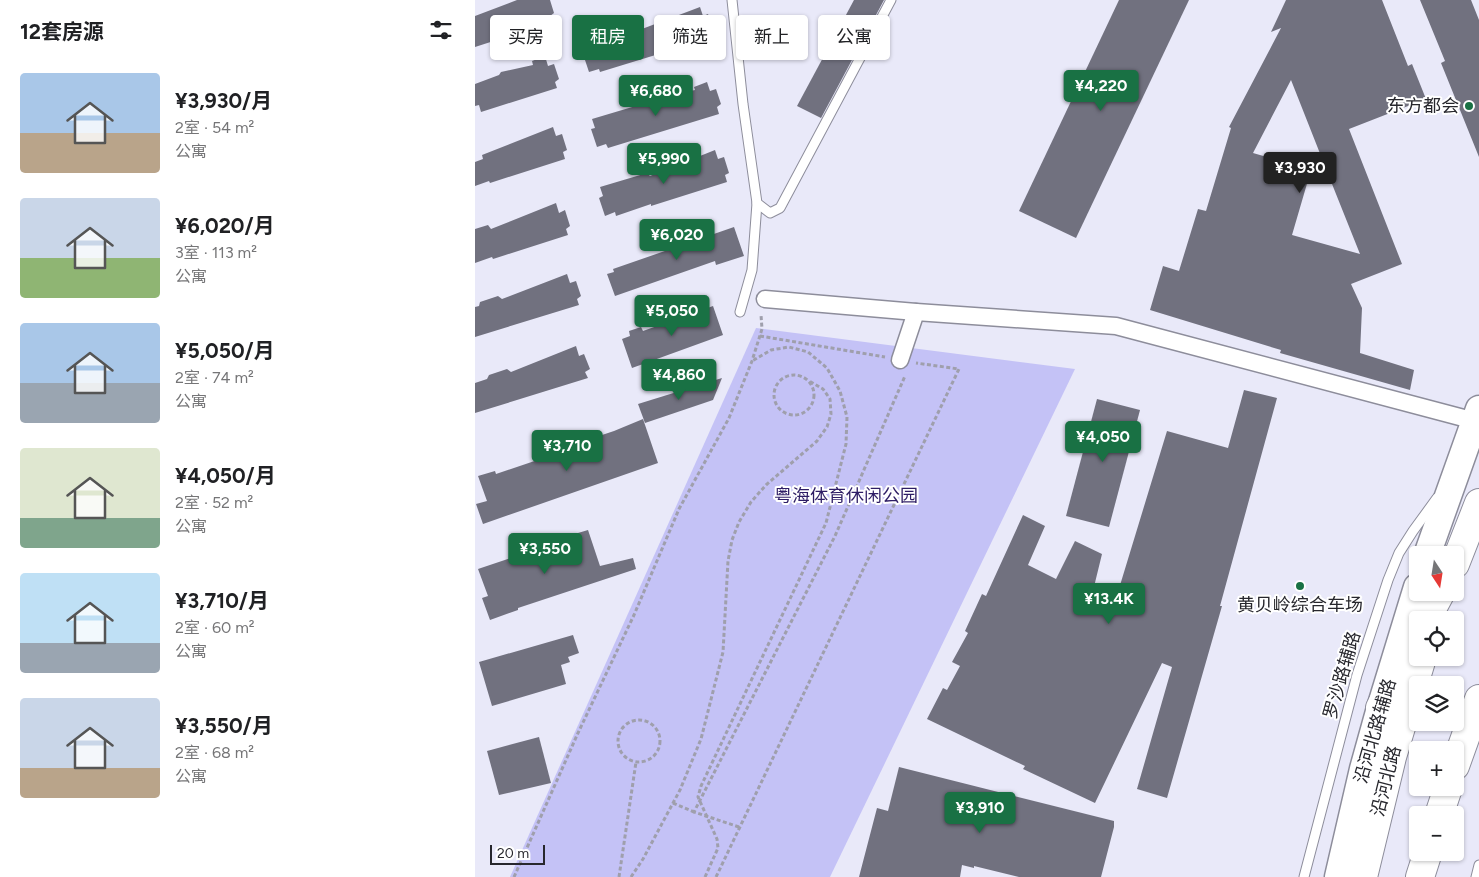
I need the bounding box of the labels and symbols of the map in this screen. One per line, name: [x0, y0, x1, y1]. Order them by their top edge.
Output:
pin: ¥4,220: [1060, 70, 1142, 112]
pin: ¥6,680: [615, 74, 697, 117]
place label: 东方都会: [1387, 95, 1459, 117]
marker: 东方都会: [1463, 100, 1475, 112]
pin: ¥5,990: [623, 142, 705, 185]
pin: ¥3,930: [1259, 152, 1341, 194]
pin: ¥6,020: [636, 218, 718, 261]
pin: ¥5,050: [631, 294, 713, 337]
pin: ¥4,860: [638, 358, 720, 401]
pin: ¥4,050: [1062, 420, 1144, 463]
pin: ¥3,710: [526, 430, 608, 472]
park label: 粤海体育休闲公园: [774, 485, 918, 507]
pin: ¥3,550: [504, 532, 586, 575]
north arrow: [1409, 546, 1464, 601]
marker: 黄贝岭综合车场: [1294, 580, 1306, 592]
pin: ¥13.4K: [1068, 582, 1150, 625]
place label: 黄贝岭综合车场: [1237, 594, 1363, 616]
street label: 罗沙路辅路: [1319, 629, 1365, 721]
street label: 沿河北路辅路: [1350, 676, 1400, 786]
street label: 沿河北路: [1367, 743, 1405, 819]
pin: ¥3,910: [939, 792, 1021, 834]
scale bar: [490, 842, 545, 865]

